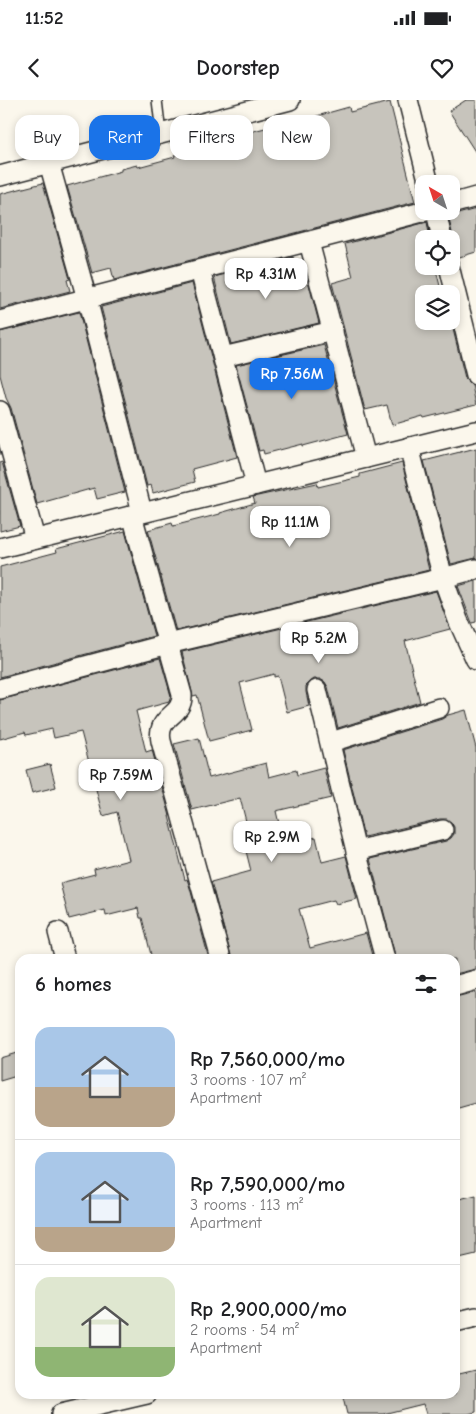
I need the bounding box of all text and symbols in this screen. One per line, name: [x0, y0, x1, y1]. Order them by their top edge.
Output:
text: 11:52: [25, 7, 63, 29]
icon: back: [20, 54, 48, 82]
icon: heart: [428, 54, 456, 82]
text: Doorstep: [196, 55, 280, 81]
chip: Buy: [15, 115, 79, 160]
chip: Rent: [89, 115, 160, 160]
chip: Filters: [170, 115, 253, 160]
chip: New: [263, 115, 330, 160]
north arrow: [415, 175, 460, 220]
map controls: [415, 175, 460, 330]
button: locate: [415, 230, 460, 275]
pin: Rp 4.31M: [214, 258, 318, 300]
text: Rp 4.31M: [236, 265, 296, 283]
button: layers: [415, 285, 460, 330]
pin: Rp 7.56M: [240, 358, 344, 400]
text: Rp 7.56M: [260, 365, 324, 383]
pin: Rp 11.1M: [238, 506, 342, 548]
text: Rp 11.1M: [261, 513, 319, 531]
pin: Rp 5.2M: [273, 622, 365, 664]
text: Rp 5.2M: [291, 629, 347, 647]
pin: Rp 7.59M: [69, 758, 173, 801]
text: Rp 7.59M: [89, 766, 153, 784]
pin: Rp 2.9M: [226, 820, 318, 863]
text: Rp 2.9M: [244, 828, 300, 846]
icon: filters: [412, 970, 440, 998]
text: 6 homes: [35, 972, 111, 996]
icon: home: [75, 1047, 135, 1107]
text: Rp 7,560,000/mo: [190, 1047, 345, 1071]
text: 3 rooms · 107 m²: [190, 1071, 306, 1089]
text: Apartment: [190, 1089, 262, 1107]
icon: home: [75, 1172, 135, 1232]
text: Rp 7,590,000/mo: [190, 1172, 345, 1196]
text: 3 rooms · 113 m²: [190, 1196, 303, 1214]
text: Apartment: [190, 1214, 262, 1232]
icon: home: [75, 1297, 135, 1357]
text: Rp 2,900,000/mo: [190, 1297, 347, 1321]
text: 2 rooms · 54 m²: [190, 1321, 299, 1339]
text: Apartment: [190, 1339, 262, 1357]

